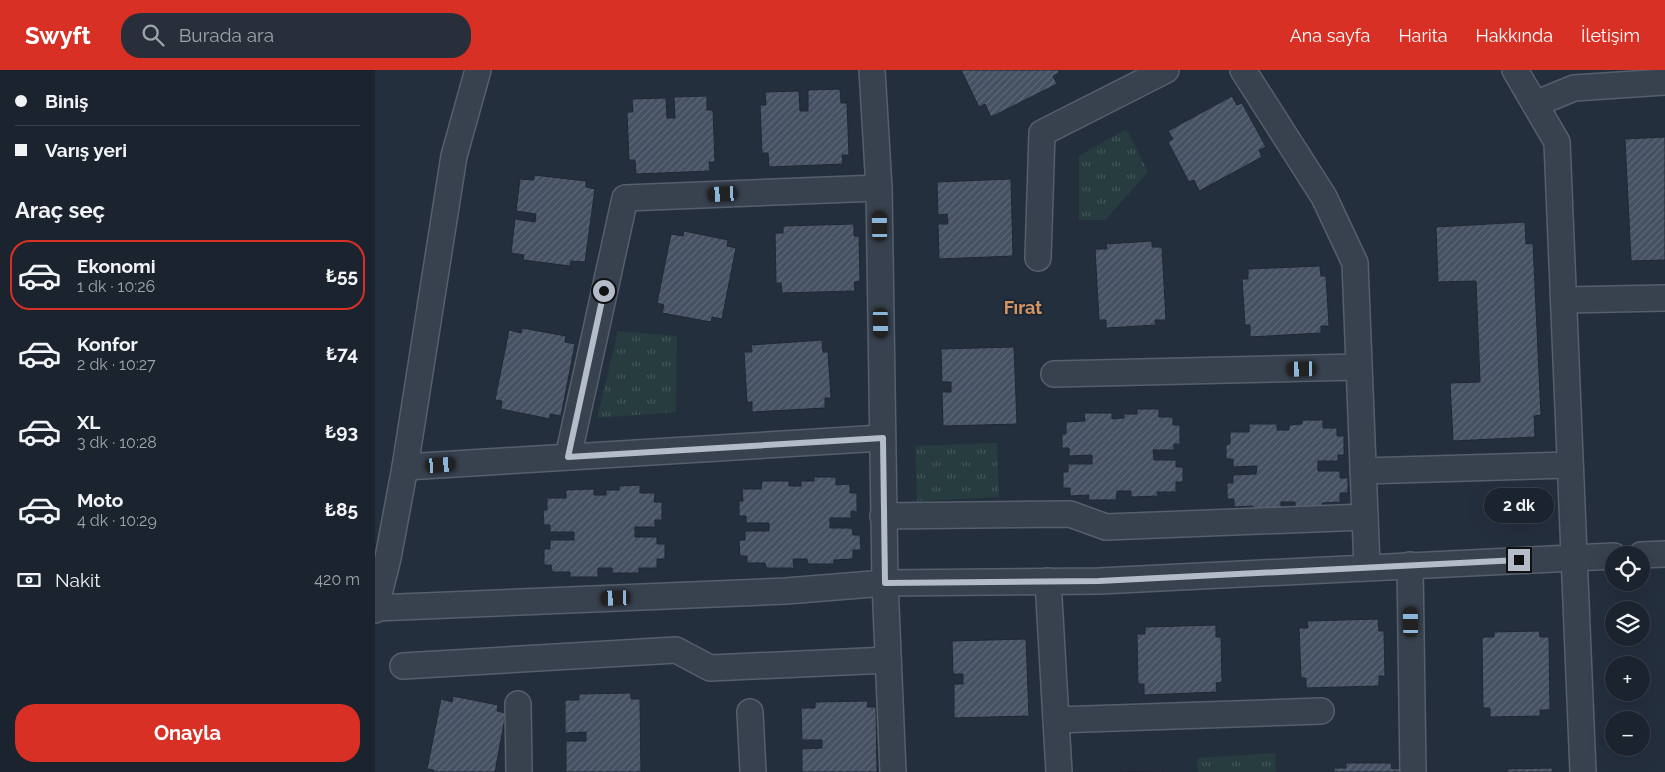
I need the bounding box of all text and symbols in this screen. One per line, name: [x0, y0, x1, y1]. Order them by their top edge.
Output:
search box: [121, 13, 471, 58]
text: Swyft: [25, 21, 91, 50]
icon: search: [139, 21, 167, 49]
text: Burada ara: [179, 24, 274, 46]
text: Ana sayfa: [1290, 25, 1370, 46]
text: Harita: [1398, 25, 1448, 46]
text: Hakkında: [1476, 25, 1553, 46]
text: İletişim: [1581, 25, 1640, 46]
text: Biniş: [45, 90, 88, 112]
text: Varış yeri: [45, 139, 127, 161]
car: [707, 186, 738, 202]
text: Araç seç: [15, 197, 105, 223]
car: [872, 211, 887, 241]
icon: car: [17, 253, 62, 298]
text: Ekonomi: [77, 255, 156, 277]
text: ₺55: [326, 264, 358, 286]
text: 1 dk · 10:26: [77, 277, 155, 296]
route start: [593, 280, 615, 302]
district label: Fırat: [1004, 297, 1042, 318]
car: [873, 308, 888, 338]
icon: car: [17, 331, 62, 376]
text: Konfor: [77, 333, 138, 355]
text: ₺74: [326, 342, 358, 364]
text: 2 dk · 10:27: [77, 355, 156, 374]
car: [1286, 361, 1317, 377]
icon: car: [17, 409, 62, 454]
text: XL: [77, 411, 100, 433]
text: ₺93: [325, 420, 358, 442]
text: 3 dk · 10:28: [77, 433, 157, 452]
car: [425, 456, 456, 474]
icon: car: [17, 487, 62, 532]
callout: 2 dk: [1484, 488, 1554, 522]
text: Moto: [77, 489, 123, 511]
text: 2 dk: [1503, 496, 1535, 515]
text: ₺85: [325, 498, 358, 520]
text: 4 dk · 10:29: [77, 511, 157, 530]
map controls: [1605, 546, 1650, 756]
button: locate: [1605, 546, 1650, 591]
route end: [1508, 549, 1530, 571]
icon: cash: [15, 566, 43, 594]
text: Nakit: [55, 569, 101, 591]
text: 420 m: [314, 570, 360, 589]
car: [600, 590, 631, 606]
button: layers: [1605, 601, 1650, 646]
car: [1403, 607, 1418, 637]
button: +: [1605, 656, 1650, 701]
button: Onayla: [15, 704, 360, 762]
button: −: [1605, 711, 1650, 756]

